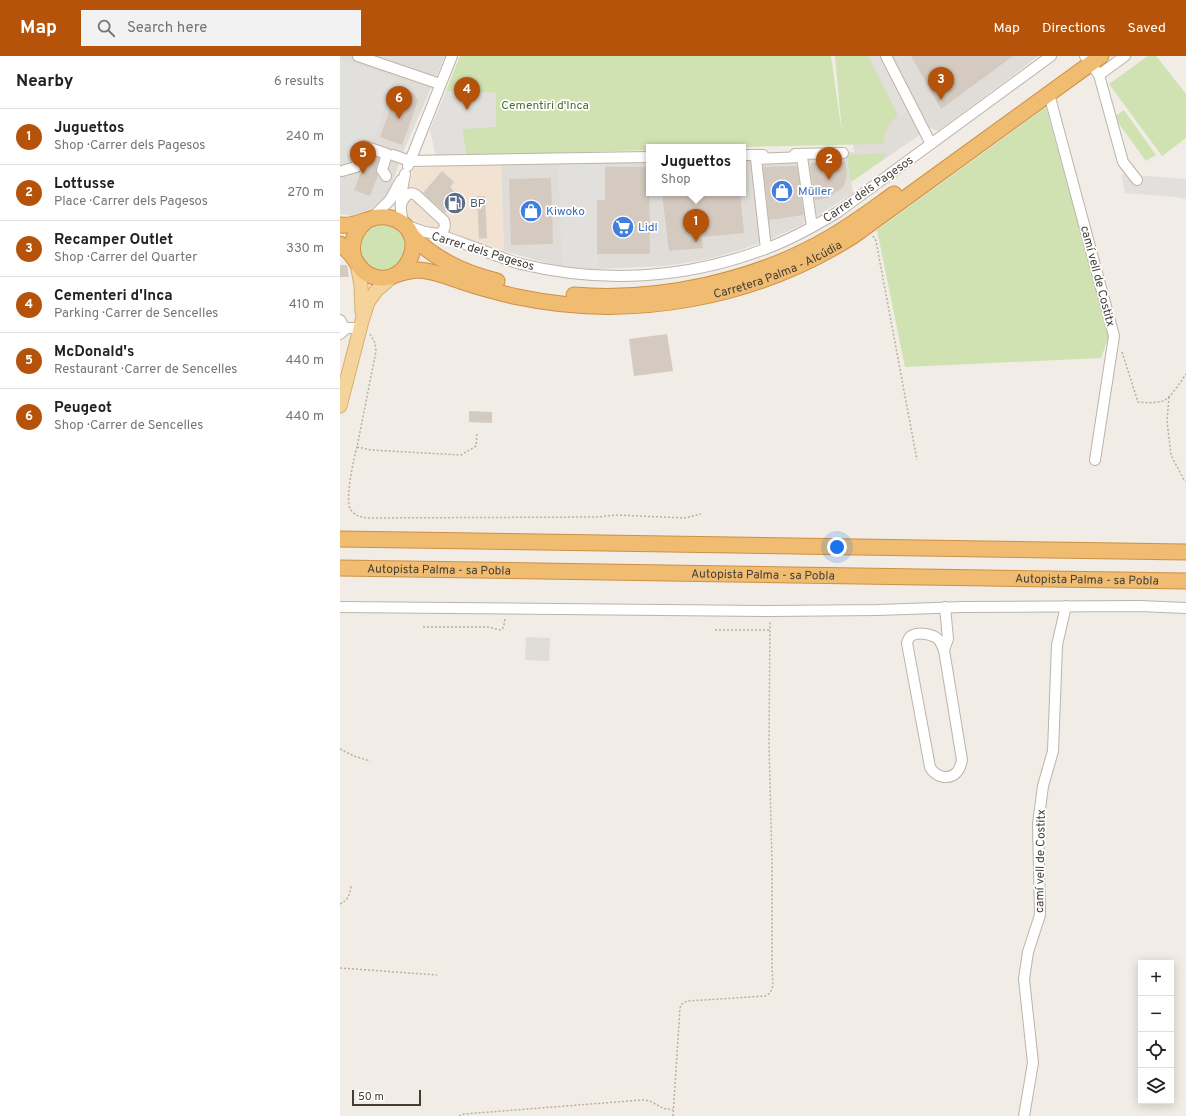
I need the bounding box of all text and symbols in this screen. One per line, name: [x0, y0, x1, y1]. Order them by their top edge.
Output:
search box: [81, 10, 361, 46]
text: Map: [20, 16, 57, 40]
icon: search: [95, 17, 117, 39]
text: Search here: [127, 19, 207, 38]
text: Map: [994, 20, 1020, 37]
text: Directions: [1042, 20, 1106, 37]
text: Saved: [1128, 20, 1166, 37]
pin: 3: [928, 67, 954, 100]
text: Nearby: [16, 71, 73, 93]
text: 6 results: [274, 74, 324, 90]
pin: 4: [454, 77, 480, 110]
pin: 6: [386, 86, 412, 119]
park label: Cementiri d'Inca: [501, 98, 589, 114]
text: Juguettos: [54, 119, 124, 138]
text: 1: [26, 129, 32, 145]
text: 240 m: [286, 129, 324, 145]
text: Shop · Carrer dels Pagesos: [54, 138, 205, 154]
pin: 5: [350, 141, 376, 174]
popup: [646, 144, 746, 196]
pin: 2: [816, 147, 842, 180]
text: Juguettos: [661, 153, 731, 172]
street label: Carrer dels Pagesos: [820, 153, 917, 227]
text: Shop: [661, 172, 691, 188]
text: Lottusse: [54, 175, 115, 194]
shop icon: Müller: [769, 178, 795, 204]
place label: Müller: [798, 184, 832, 200]
text: 2: [25, 185, 33, 201]
text: 270 m: [287, 185, 324, 201]
fuel station icon: BP: [442, 190, 468, 216]
text: Place · Carrer dels Pagesos: [54, 194, 208, 210]
place label: BP: [470, 196, 486, 212]
shop icon: Kiwoko: [518, 198, 544, 224]
place label: Kiwoko: [546, 204, 585, 220]
pin: 1: [683, 209, 709, 242]
supermarket icon: Lidl: [610, 214, 636, 240]
place label: Lidl: [638, 220, 658, 236]
street label: camí vell de Costitx: [1076, 224, 1118, 328]
street label: Carrer dels Pagesos: [429, 229, 536, 275]
text: Recamper Outlet: [54, 231, 173, 250]
street label: Carretera Palma - Alcúdia: [712, 237, 845, 303]
text: 3: [25, 241, 33, 257]
text: 330 m: [286, 241, 324, 257]
text: Shop · Carrer del Quarter: [54, 250, 197, 266]
text: Cementeri d'Inca: [54, 287, 173, 306]
text: 4: [25, 297, 33, 313]
text: 410 m: [289, 297, 324, 313]
text: Parking · Carrer de Sencelles: [54, 306, 218, 322]
text: McDonald's: [54, 343, 134, 362]
text: 5: [25, 353, 33, 369]
text: 440 m: [285, 353, 324, 369]
text: Restaurant · Carrer de Sencelles: [54, 362, 237, 378]
text: Peugeot: [54, 399, 112, 418]
text: 6: [25, 409, 33, 425]
text: 440 m: [285, 409, 324, 425]
text: Shop · Carrer de Sencelles: [54, 418, 203, 434]
your location: [827, 537, 847, 557]
street label: Autopista Palma - sa Pobla: [367, 561, 511, 580]
street label: Autopista Palma - sa Pobla: [691, 566, 835, 585]
street label: Autopista Palma - sa Pobla: [1015, 571, 1159, 590]
street label: camí vell de Costitx: [1032, 809, 1050, 913]
map controls: [1138, 960, 1174, 1104]
button: +: [1138, 960, 1174, 996]
button: −: [1138, 996, 1174, 1032]
button: locate: [1138, 1032, 1174, 1068]
button: layers: [1138, 1068, 1174, 1104]
scale bar: [352, 1088, 421, 1107]
text: 50 m: [358, 1090, 384, 1104]

